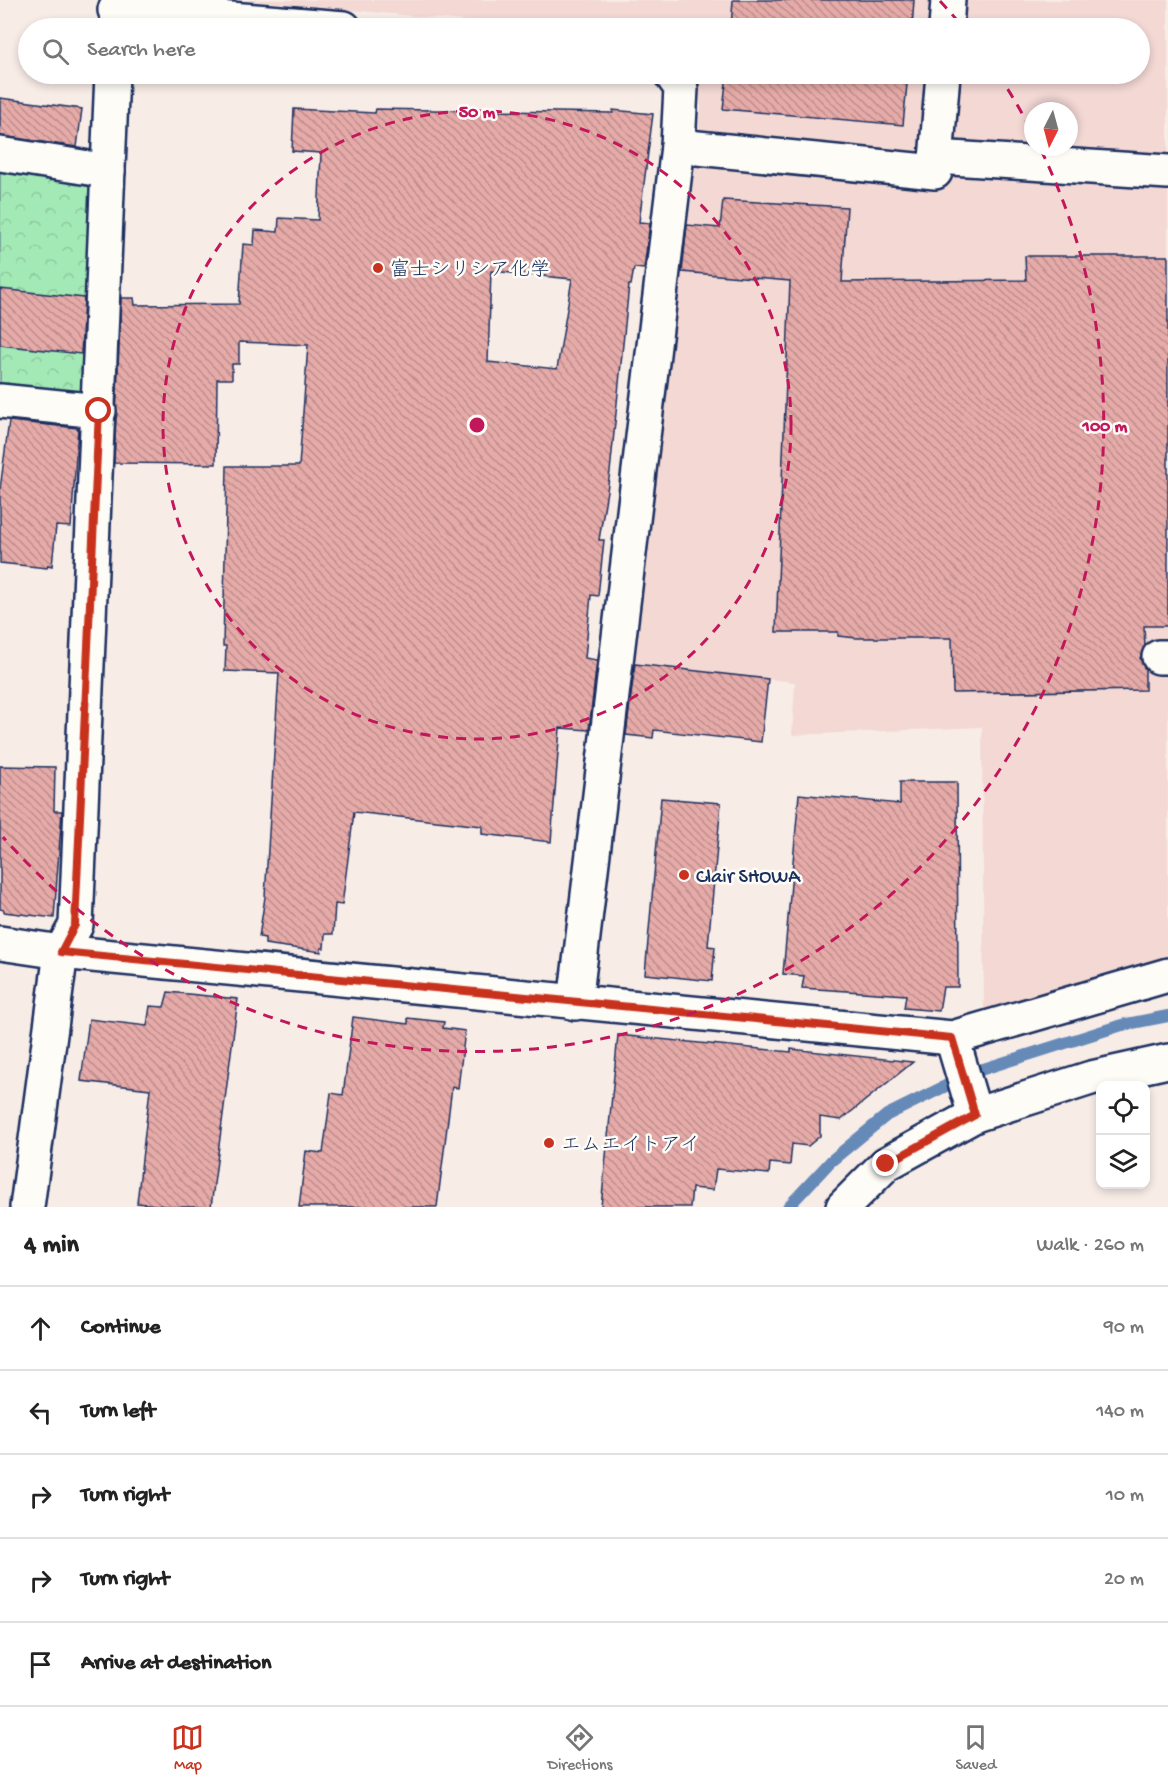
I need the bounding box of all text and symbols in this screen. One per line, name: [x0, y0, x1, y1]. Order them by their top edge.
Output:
search box: [18, 18, 1150, 84]
icon: search: [39, 35, 72, 68]
text: Search here: [87, 38, 195, 64]
north arrow: [1024, 102, 1078, 156]
text: 50 m: [459, 103, 496, 124]
place label: 富士シリシア化学: [390, 258, 550, 283]
marker: 富士シリシア化学: [371, 261, 385, 275]
route start: [85, 397, 111, 423]
centre of rings: [467, 415, 487, 435]
text: 100 m: [1082, 417, 1128, 438]
place label: Clair SHOWA: [696, 867, 801, 890]
marker: Clair SHOWA: [677, 868, 691, 882]
map controls: [1096, 1081, 1150, 1189]
button: locate: [1096, 1081, 1150, 1135]
place label: エムエイトアイ: [561, 1135, 700, 1158]
button: layers: [1096, 1135, 1150, 1189]
marker: エムエイトアイ: [542, 1136, 556, 1150]
route end: [872, 1150, 898, 1176]
text: 4 min: [24, 1231, 79, 1262]
text: Walk · 260 m: [1037, 1235, 1144, 1258]
icon: ahead: [24, 1312, 57, 1345]
text: Continue: [81, 1315, 161, 1341]
text: 90 m: [1104, 1317, 1144, 1340]
icon: left: [24, 1396, 57, 1429]
text: Turn left: [81, 1399, 155, 1425]
text: 140 m: [1096, 1401, 1144, 1424]
icon: right: [24, 1480, 57, 1513]
text: Turn right: [81, 1483, 169, 1509]
text: 10 m: [1106, 1485, 1144, 1508]
icon: right: [24, 1564, 57, 1597]
text: Turn right: [81, 1567, 169, 1593]
text: 20 m: [1104, 1569, 1144, 1592]
icon: arrive: [24, 1648, 57, 1681]
text: Arrive at destination: [81, 1651, 271, 1677]
tab: Map: [171, 1721, 204, 1776]
tab: Directions: [547, 1721, 613, 1776]
tab: Saved: [955, 1721, 996, 1776]

